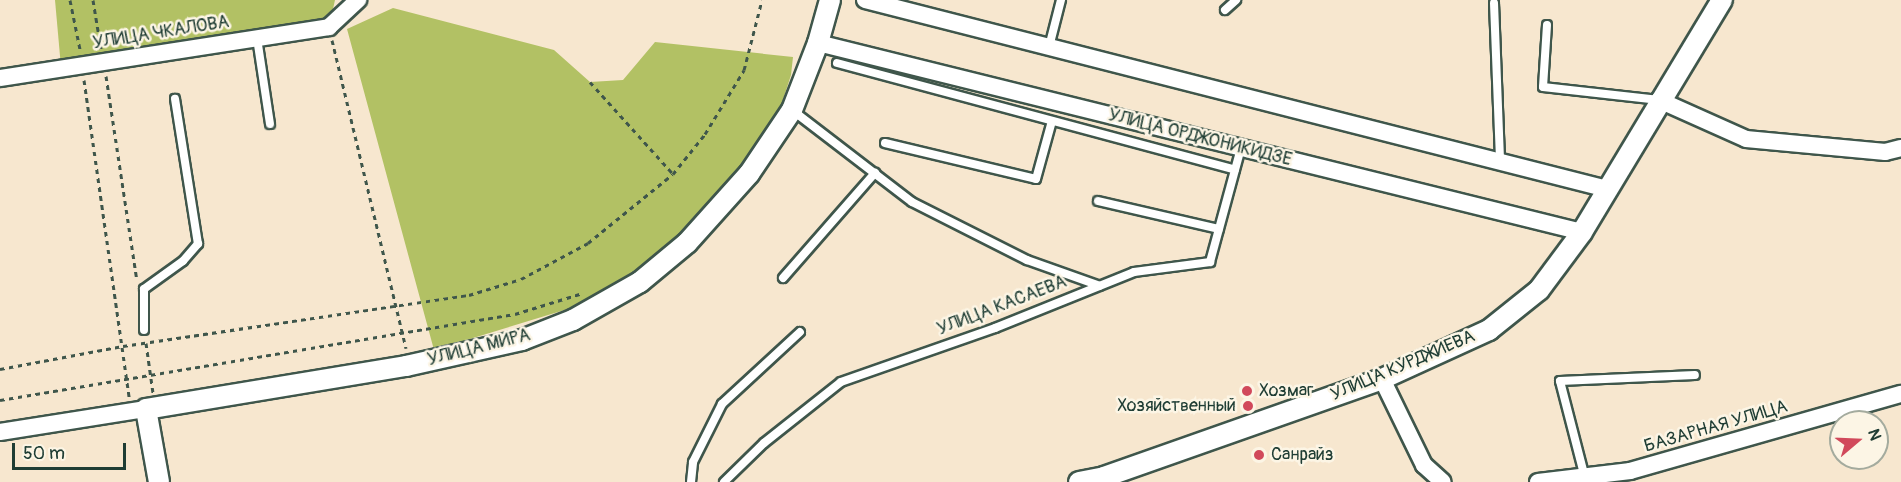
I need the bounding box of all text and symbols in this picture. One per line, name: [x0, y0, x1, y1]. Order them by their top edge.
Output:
street label: УЛИЦА ЧКАЛОВА: [91, 12, 231, 54]
street label: УЛИЦА ОРДЖОНИКИДЗЕ: [1106, 105, 1294, 171]
street label: УЛИЦА КАСАЕВА: [934, 271, 1070, 341]
street label: УЛИЦА МИРА: [425, 325, 533, 371]
street label: УЛИЦА КУРДЖИЕВА: [1328, 326, 1478, 406]
place label: Хозмаг: [1259, 380, 1313, 402]
marker: Хозмаг: [1240, 384, 1254, 398]
place label: Хозяйственный: [1117, 395, 1236, 417]
street label: БАЗАРНАЯ УЛИЦА: [1642, 396, 1790, 458]
marker: Хозяйственный: [1241, 399, 1255, 413]
north arrow: [1829, 410, 1889, 470]
text: N: [1863, 426, 1885, 443]
scale bar: [15, 431, 129, 469]
text: 50 m: [23, 442, 65, 465]
place label: Санрайз: [1271, 444, 1334, 466]
marker: Санрайз: [1252, 448, 1266, 462]

